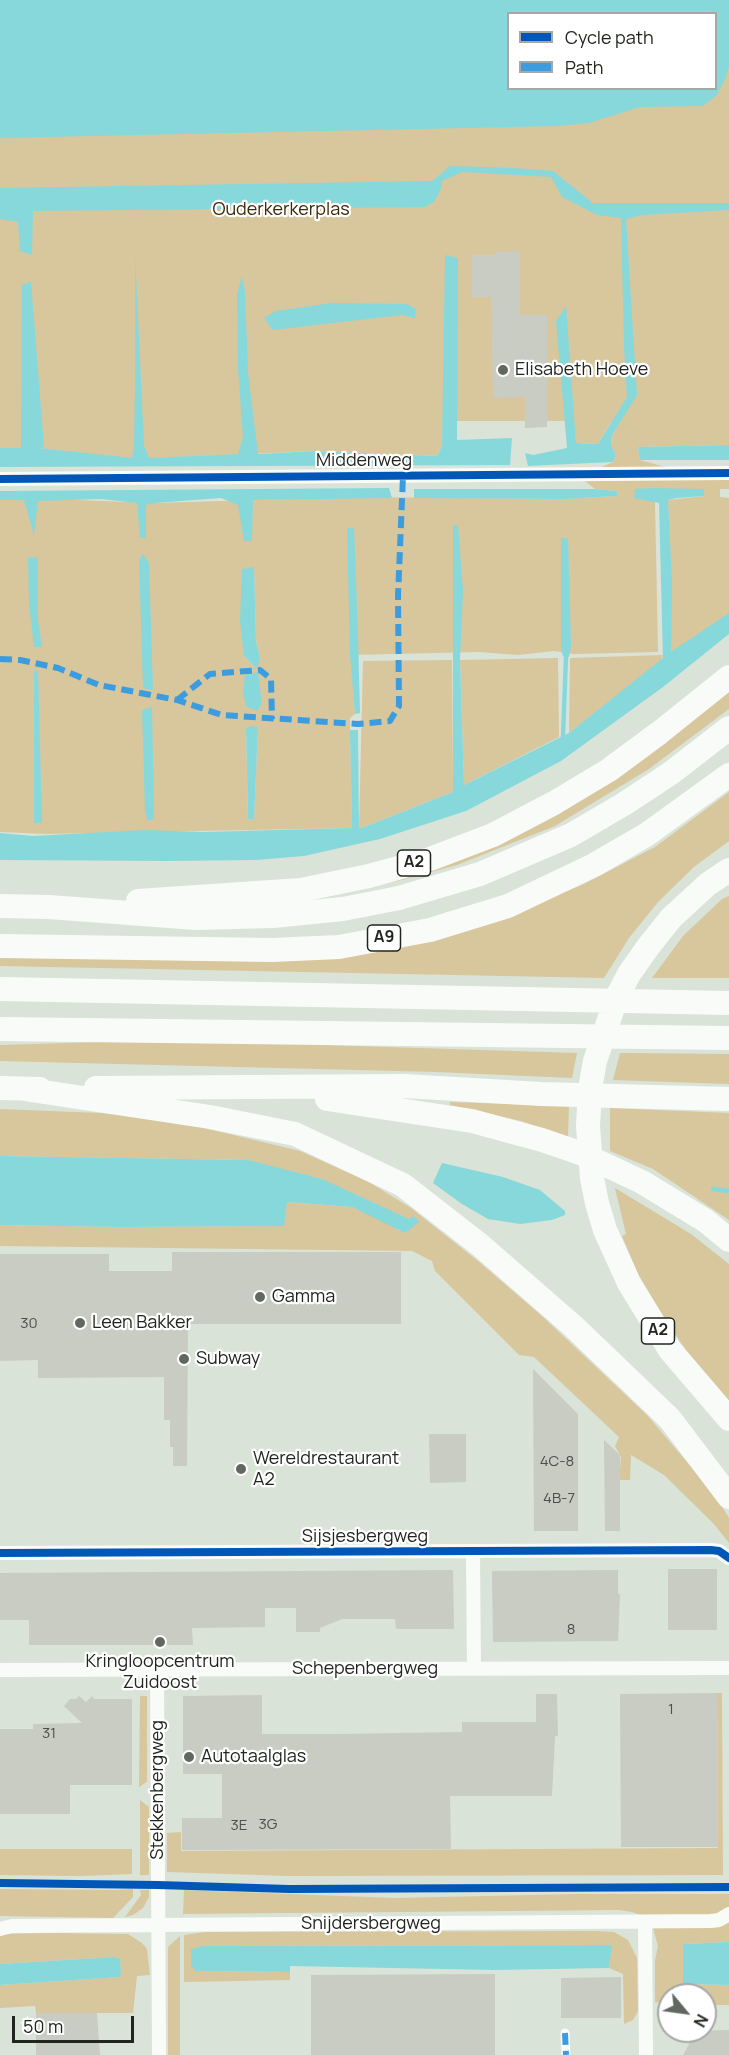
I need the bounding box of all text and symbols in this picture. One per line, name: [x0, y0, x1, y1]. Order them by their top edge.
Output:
legend: [507, 12, 717, 90]
text: Cycle path: [565, 25, 654, 49]
text: Path: [565, 55, 603, 79]
park label: Ouderkerkerplas: [212, 199, 350, 221]
place label: Elisabeth Hoeve: [515, 359, 648, 381]
marker: Elisabeth Hoeve: [496, 363, 510, 377]
street label: Middenweg: [316, 450, 412, 472]
road number: A2: [398, 850, 430, 876]
road number: A9: [368, 925, 400, 951]
place label: Gamma: [272, 1286, 335, 1308]
marker: Gamma: [253, 1290, 267, 1304]
place label: Leen Bakker: [92, 1312, 192, 1334]
house number: 30: [20, 1315, 38, 1333]
marker: Leen Bakker: [73, 1316, 87, 1330]
road number: A2: [642, 1318, 674, 1344]
place label: Subway: [196, 1348, 260, 1370]
marker: Subway: [177, 1352, 191, 1366]
place label: Wereldrestaurant A2: [253, 1448, 399, 1490]
house number: 4C-8: [540, 1453, 574, 1471]
marker: Wereldrestaurant A2: [234, 1462, 248, 1476]
house number: 4B-7: [543, 1490, 575, 1508]
street label: Sijsjesbergweg: [302, 1526, 428, 1548]
house number: 8: [567, 1621, 575, 1639]
marker: Kringloopcentrum Zuidoost: [153, 1635, 167, 1649]
place label: Kringloopcentrum Zuidoost: [85, 1651, 235, 1694]
street label: Schepenbergweg: [292, 1658, 438, 1680]
house number: 1: [668, 1701, 674, 1719]
street label: Stekkenbergweg: [147, 1720, 169, 1860]
house number: 31: [42, 1725, 56, 1743]
place label: Autotaalglas: [201, 1746, 306, 1768]
marker: Autotaalglas: [182, 1750, 196, 1764]
house number: 3G: [259, 1816, 277, 1834]
house number: 3E: [231, 1817, 247, 1835]
street label: Snijdersbergweg: [301, 1913, 441, 1935]
north arrow: [657, 1983, 717, 2043]
scale bar: [15, 2004, 136, 2042]
text: N: [689, 2010, 713, 2031]
text: 50 m: [23, 2014, 63, 2038]

